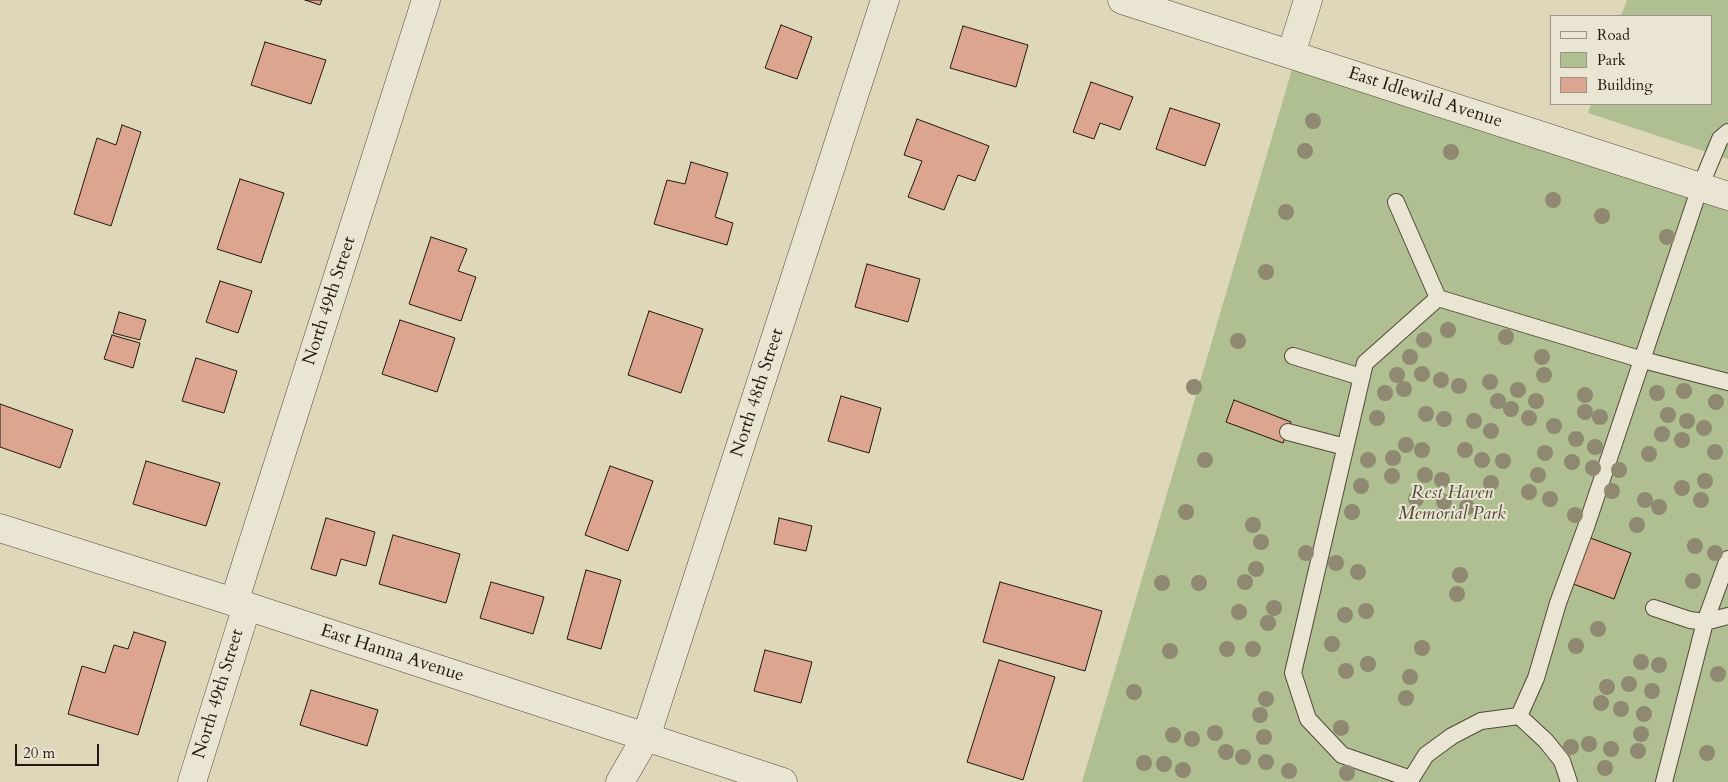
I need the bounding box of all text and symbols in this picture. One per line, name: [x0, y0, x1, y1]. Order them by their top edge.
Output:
legend: [1550, 15, 1713, 105]
text: Road: [1597, 25, 1630, 45]
text: Park: [1597, 50, 1626, 70]
street label: East Idlewild Avenue: [1345, 63, 1505, 133]
text: Building: [1597, 75, 1653, 95]
street label: North 49th Street: [299, 234, 361, 368]
street label: North 48th Street: [727, 326, 789, 460]
park label: Rest Haven Memorial Park: [1398, 483, 1506, 526]
street label: East Hanna Avenue: [317, 621, 467, 687]
street label: North 49th Street: [189, 627, 249, 761]
scale bar: [18, 734, 101, 766]
text: 20 m: [23, 743, 55, 763]

